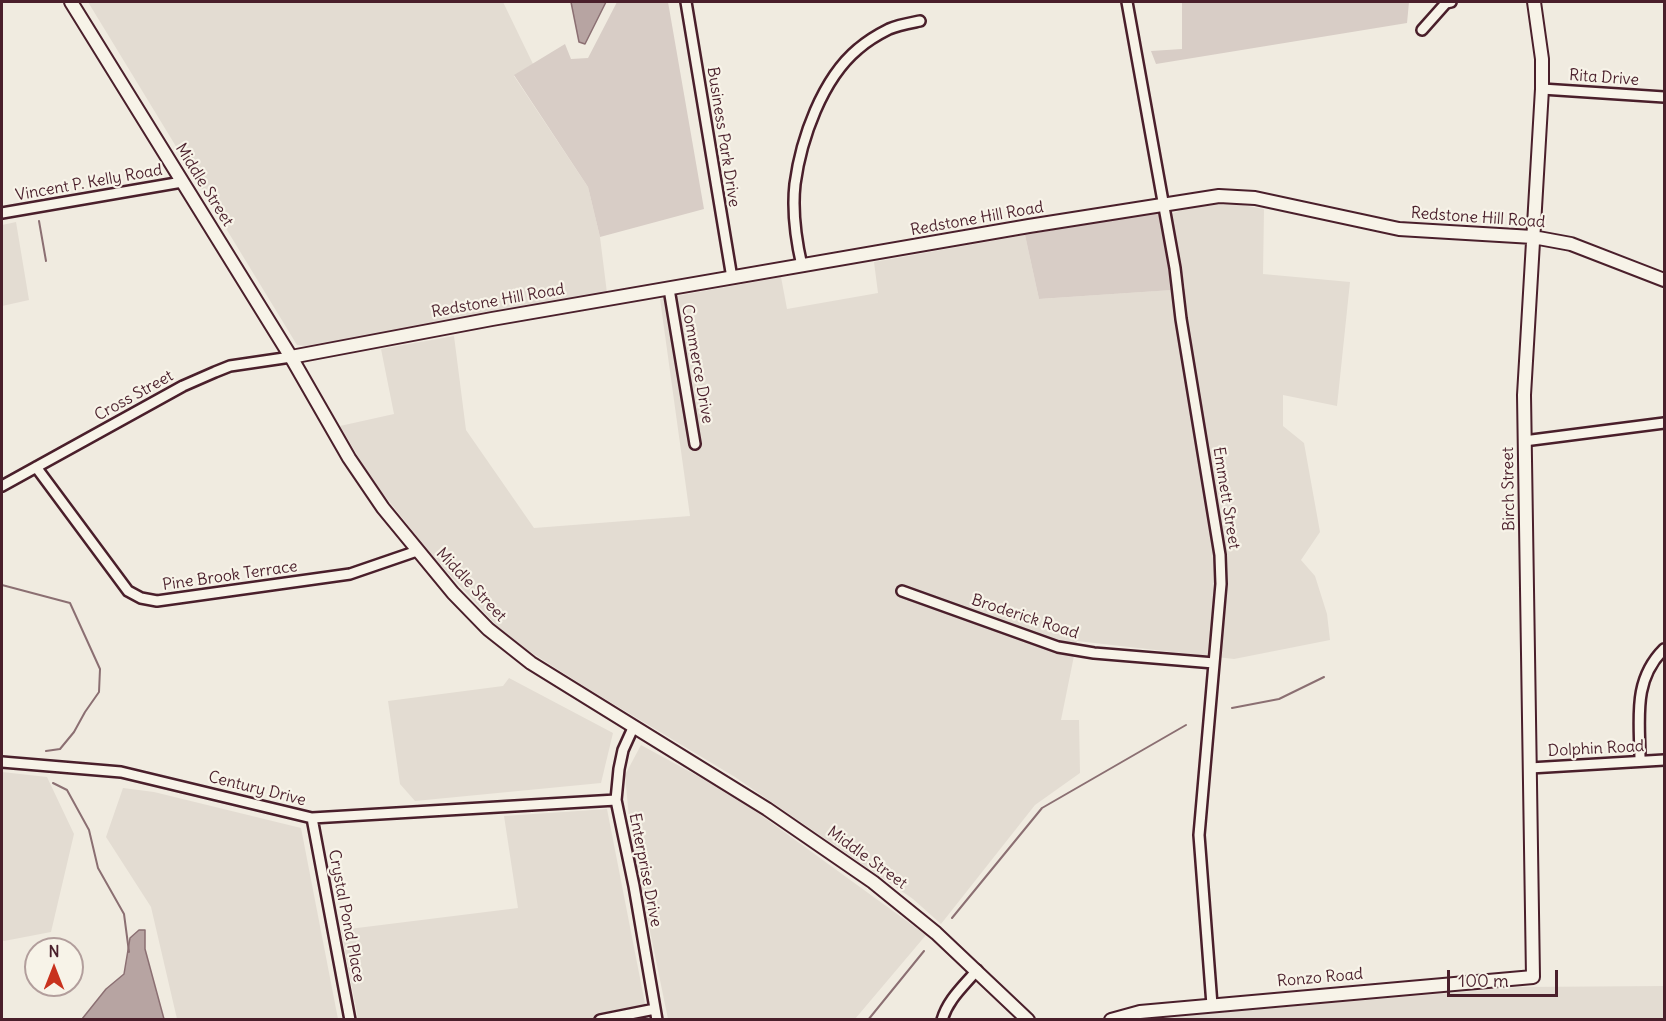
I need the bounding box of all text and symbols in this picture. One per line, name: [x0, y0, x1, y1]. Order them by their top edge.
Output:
street label: Business Park Drive: [702, 66, 744, 208]
street label: Rita Drive: [1568, 66, 1640, 90]
street label: Middle Street: [171, 140, 237, 230]
street label: Vincent P. Kelly Road: [14, 161, 164, 205]
street label: Redstone Hill Road: [909, 198, 1045, 240]
street label: Redstone Hill Road: [1410, 204, 1546, 232]
street label: Redstone Hill Road: [430, 280, 566, 322]
street label: Commerce Drive: [677, 303, 717, 425]
street label: Cross Street: [91, 367, 177, 425]
street label: Emmett Street: [1208, 445, 1244, 551]
street label: Birch Street: [1499, 447, 1519, 531]
street label: Middle Street: [432, 544, 510, 626]
street label: Pine Brook Terrace: [161, 557, 299, 595]
street label: Broderick Road: [969, 591, 1081, 643]
street label: Dolphin Road: [1547, 737, 1645, 761]
street label: Century Drive: [206, 768, 308, 810]
street label: Enterprise Drive: [625, 811, 665, 929]
street label: Middle Street: [823, 823, 911, 893]
street label: Crystal Pond Place: [324, 848, 368, 984]
north arrow: [24, 937, 84, 997]
text: N: [48, 941, 60, 961]
scale bar: [1450, 958, 1561, 996]
street label: Ronzo Road: [1276, 965, 1364, 991]
text: 100 m: [1458, 969, 1509, 992]

